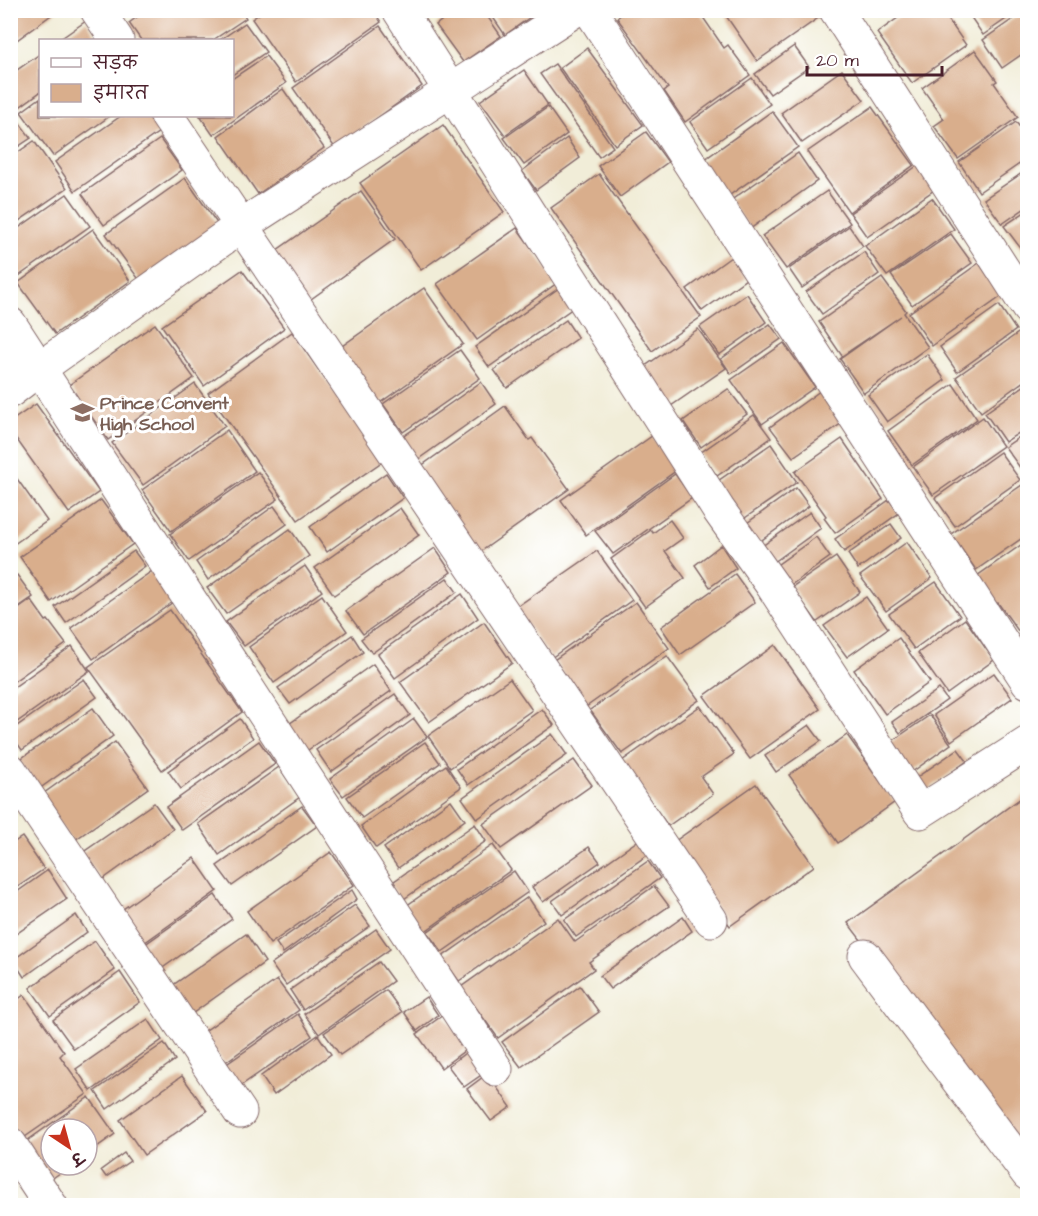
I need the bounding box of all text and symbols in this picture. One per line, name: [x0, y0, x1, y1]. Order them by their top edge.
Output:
legend: [39, 39, 234, 117]
scale bar: [807, 39, 942, 77]
text: 20 m: [816, 48, 859, 73]
text: सड़क: [92, 51, 138, 76]
text: इमारत: [93, 81, 149, 106]
place label: Prince Convent High School: [100, 391, 229, 438]
school or university icon: Prince Convent High School: [69, 400, 95, 426]
north arrow: [39, 1117, 99, 1177]
text: उ: [65, 1145, 90, 1171]

